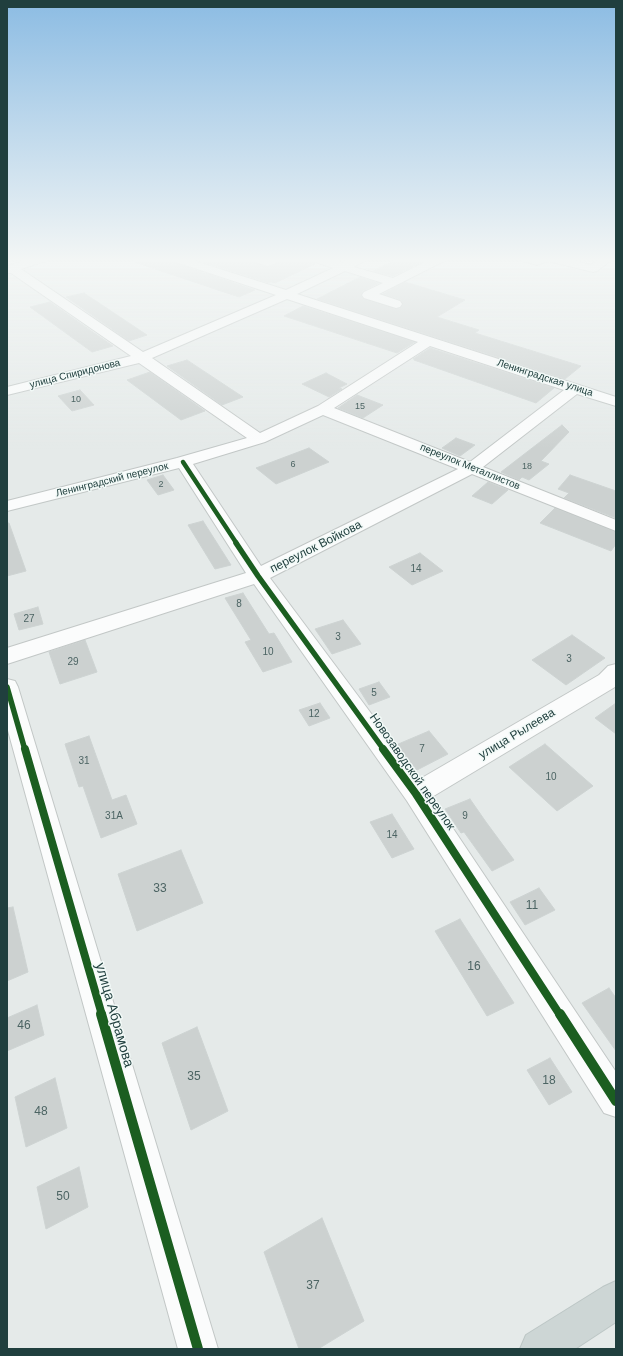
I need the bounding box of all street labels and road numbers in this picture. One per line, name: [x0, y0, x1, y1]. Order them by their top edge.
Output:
street label: улица Спиридонова: [28, 357, 122, 391]
street label: Ленинградская улица: [495, 357, 595, 399]
street label: переулок Металлистов: [418, 441, 522, 493]
street label: Ленинградский переулок: [55, 460, 169, 500]
street label: переулок Войкова: [268, 518, 364, 576]
street label: улица Рылеева: [476, 706, 558, 762]
street label: Новозаводской переулок: [366, 711, 458, 833]
street label: улица Абрамова: [91, 961, 137, 1069]

